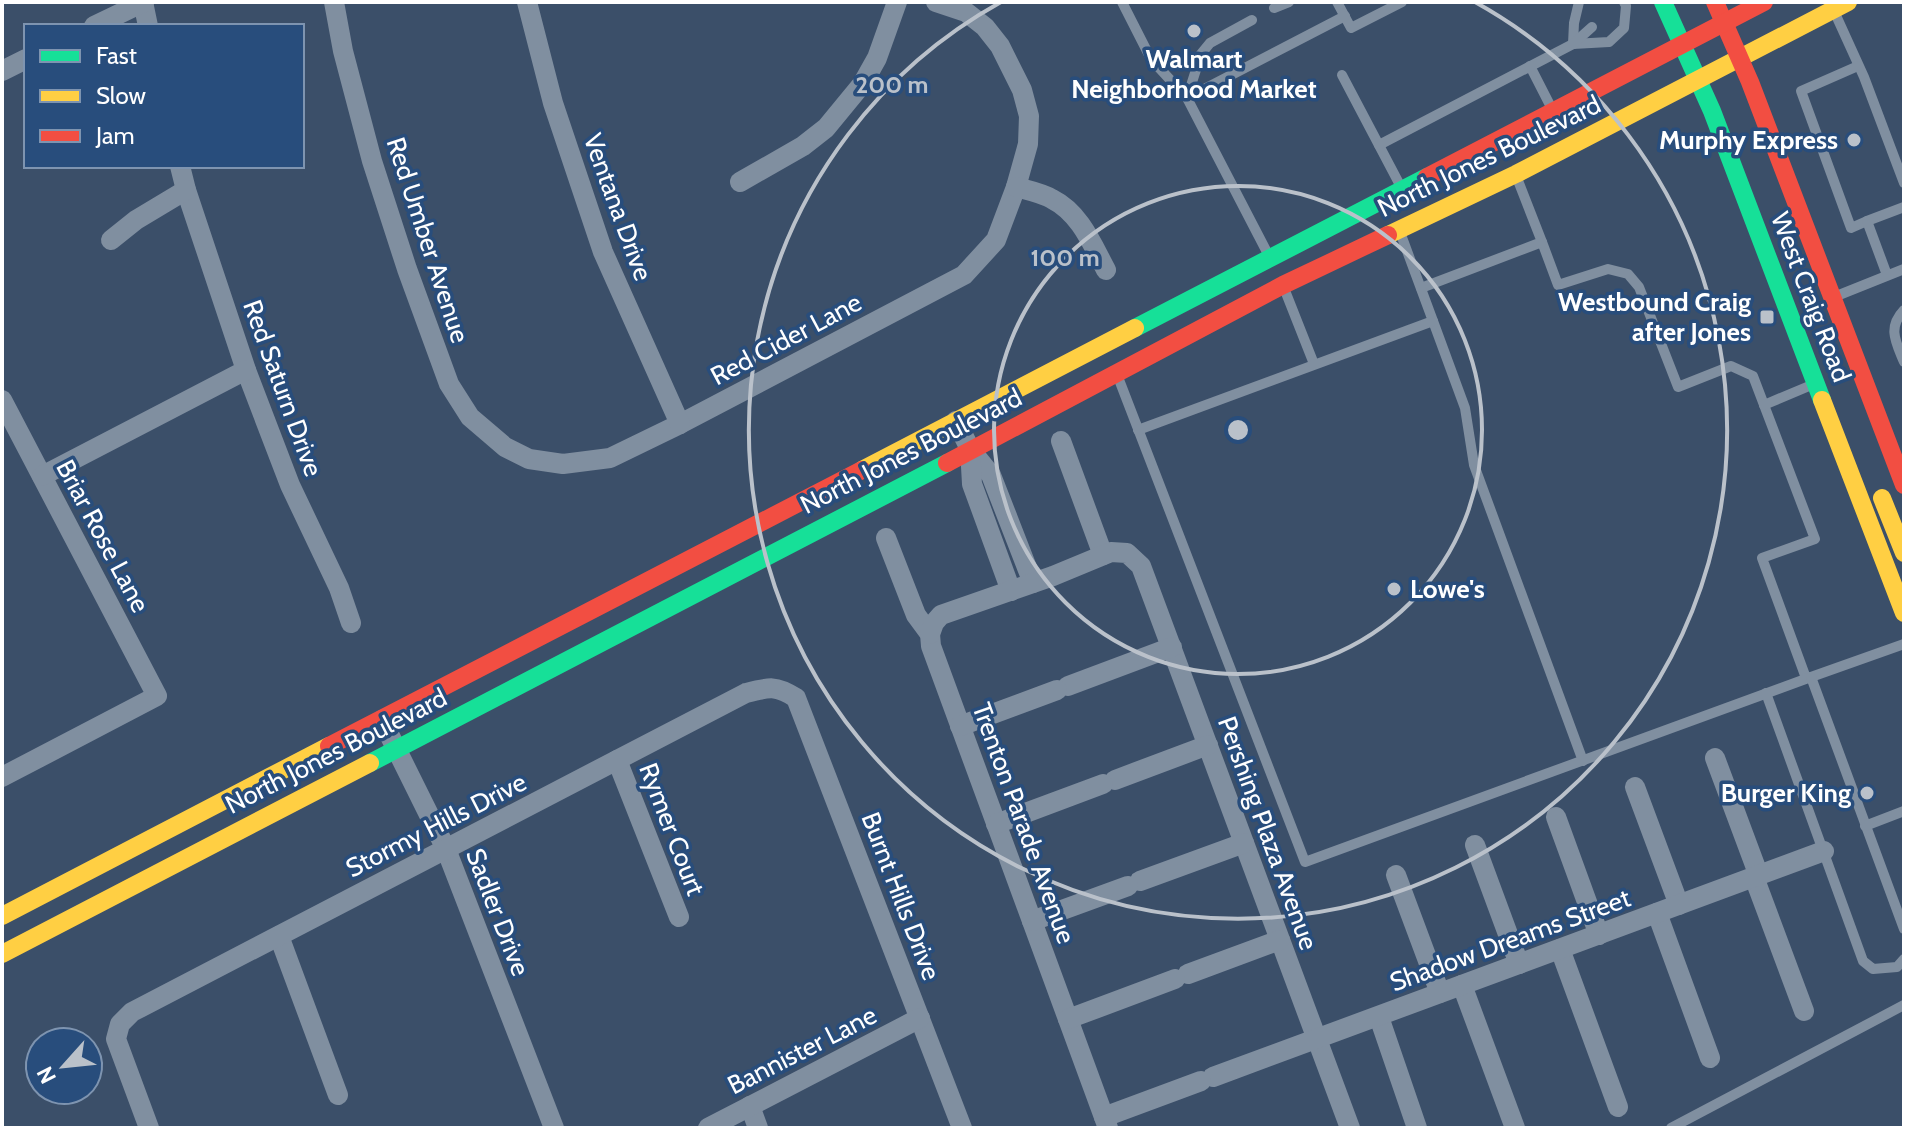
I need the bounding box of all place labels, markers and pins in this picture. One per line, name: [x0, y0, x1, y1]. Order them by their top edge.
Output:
marker: Walmart Neighborhood Market: [1185, 22, 1203, 40]
place label: Walmart Neighborhood Market: [1071, 43, 1317, 105]
place label: Murphy Express: [1659, 124, 1838, 156]
marker: Murphy Express: [1845, 131, 1863, 149]
place label: Westbound Craig after Jones: [1558, 286, 1751, 348]
marker: Westbound Craig after Jones: [1758, 308, 1776, 326]
centre of rings: [1224, 416, 1252, 444]
place label: Lowe's: [1410, 573, 1485, 605]
marker: Lowe's: [1385, 580, 1403, 598]
place label: Burger King: [1721, 777, 1851, 809]
marker: Burger King: [1858, 784, 1876, 802]

